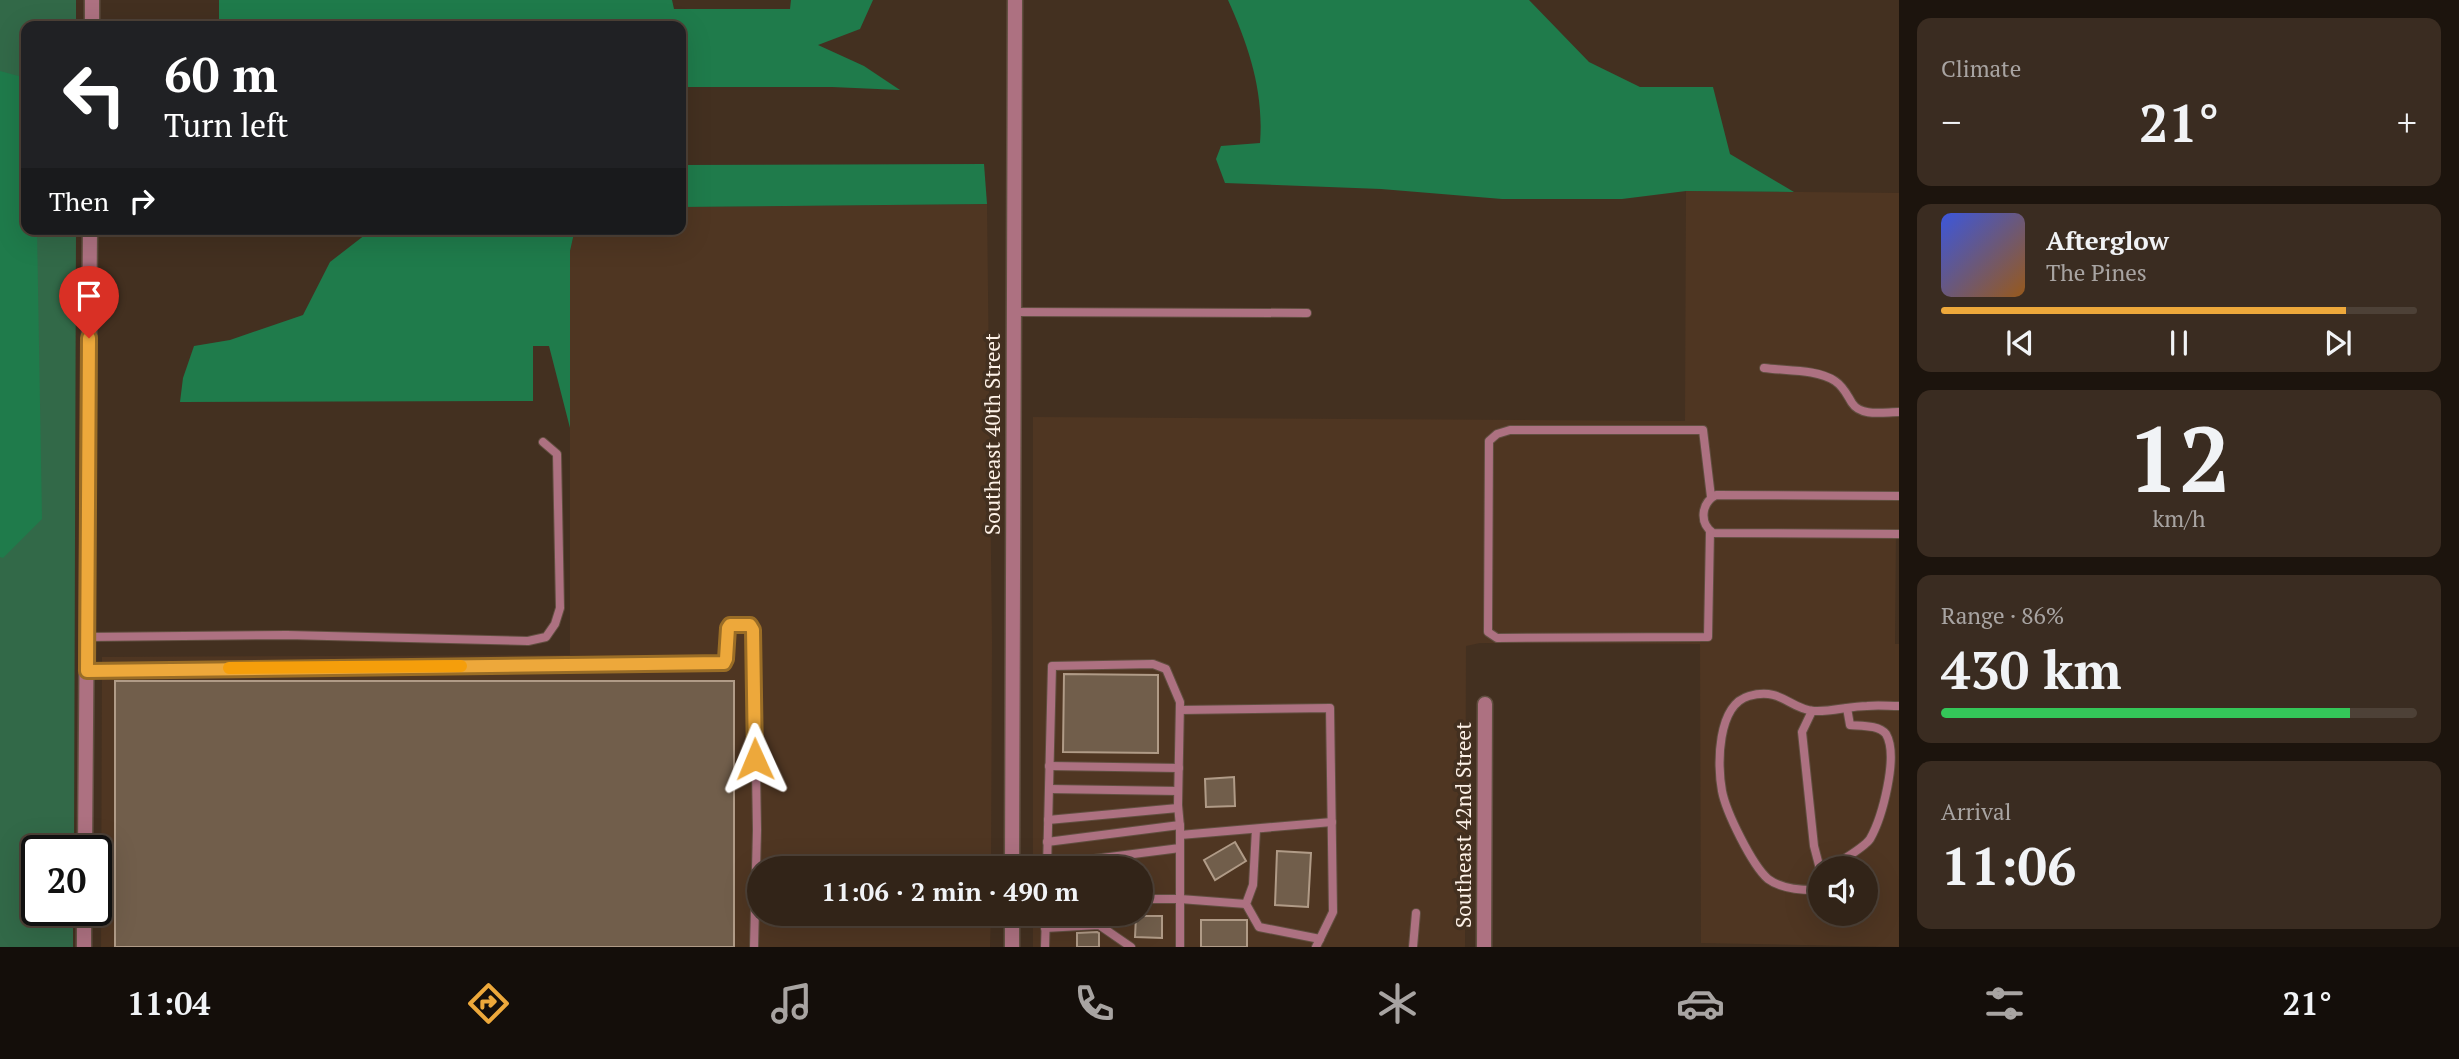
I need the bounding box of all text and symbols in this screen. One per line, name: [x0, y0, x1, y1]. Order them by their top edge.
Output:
text: 60 m: [164, 41, 278, 106]
icon: left: [49, 49, 140, 140]
text: Climate: [1941, 53, 2021, 84]
text: 21°: [2139, 88, 2219, 157]
text: −: [1941, 97, 1961, 147]
text: +: [2397, 97, 2417, 147]
text: Turn left: [164, 104, 288, 146]
icon: right: [123, 182, 161, 220]
text: Then: [49, 184, 109, 218]
text: Afterglow: [2046, 223, 2169, 257]
text: The Pines: [2046, 257, 2147, 288]
pin: [59, 266, 119, 338]
icon: arrive: [70, 277, 108, 315]
icon: previous: [2001, 324, 2039, 362]
icon: pause: [2160, 324, 2198, 362]
icon: next: [2319, 324, 2357, 362]
street label: Southeast 40th Street: [978, 333, 1006, 535]
text: 12: [2128, 397, 2230, 518]
text: km/h: [2152, 503, 2206, 534]
text: Range · 86%: [1941, 600, 2064, 631]
text: 430 km: [1941, 635, 2122, 704]
position arrow: [718, 722, 792, 796]
street label: Southeast 42nd Street: [1449, 722, 1477, 928]
text: Arrival: [1941, 796, 2012, 827]
text: 11:06: [1941, 831, 2076, 900]
speed limit sign: 20: [21, 835, 112, 926]
map controls: [1808, 856, 1878, 926]
button: sound: [1808, 856, 1878, 926]
text: 11:06 · 2 min · 490 m: [821, 874, 1079, 908]
icon: directions: [464, 979, 513, 1028]
icon: music: [767, 979, 816, 1028]
icon: phone: [1070, 979, 1119, 1028]
icon: climate: [1373, 979, 1422, 1028]
icon: car: [1676, 979, 1725, 1028]
icon: filters: [1980, 979, 2029, 1028]
text: 11:04: [127, 982, 210, 1024]
text: 21°: [2283, 982, 2332, 1024]

